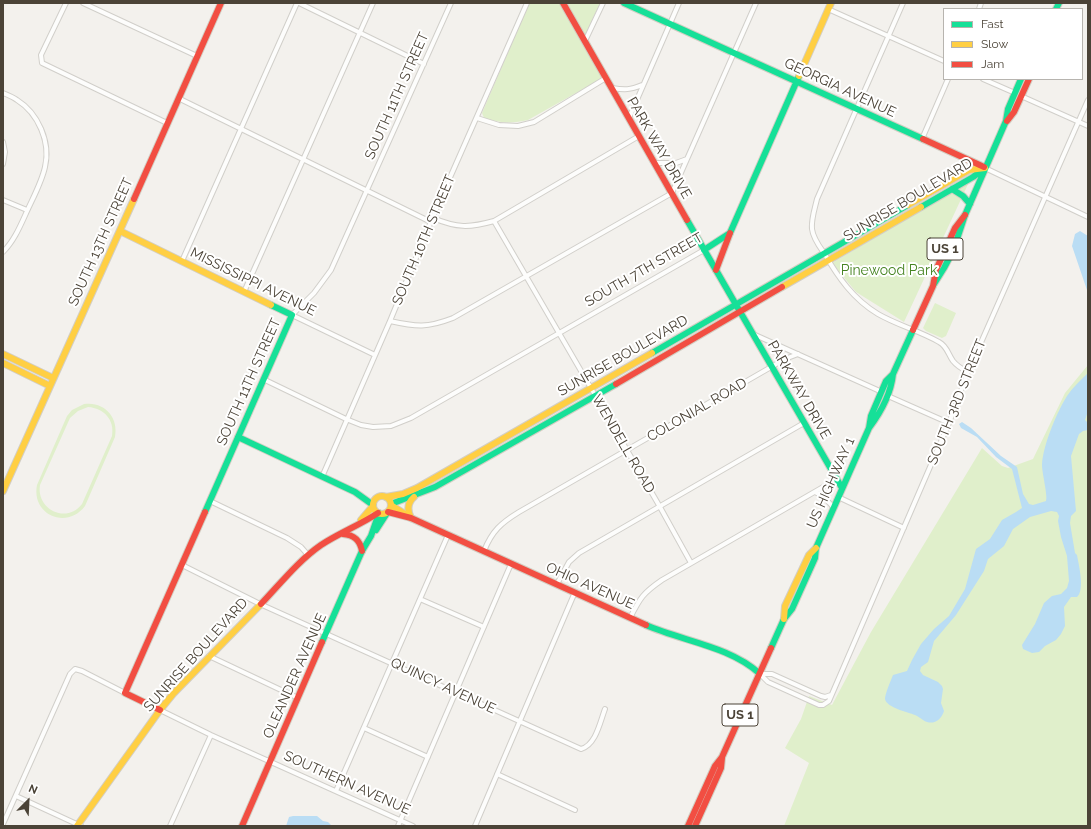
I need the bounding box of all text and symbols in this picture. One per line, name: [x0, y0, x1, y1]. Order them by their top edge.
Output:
legend: [943, 8, 1083, 80]
text: Fast: [981, 17, 1004, 31]
street label: SOUTH 11TH STREET: [361, 30, 433, 162]
text: Slow: [981, 37, 1008, 51]
street label: GEORGIA AVENUE: [782, 55, 898, 121]
text: Jam: [981, 57, 1004, 71]
street label: PARK WAY DRIVE: [623, 94, 695, 202]
street label: SUNRISE BOULEVARD: [840, 155, 976, 245]
street label: SOUTH 10TH STREET: [389, 172, 459, 308]
street label: SOUTH 13TH STREET: [65, 175, 137, 309]
street label: SOUTH 7TH STREET: [582, 229, 706, 311]
road number: US 1: [927, 238, 963, 260]
street label: MISSISSIPPI AVENUE: [187, 244, 319, 320]
park label: Pinewood Park: [841, 263, 937, 279]
street label: SUNRISE BOULEVARD: [555, 312, 691, 400]
street label: SOUTH 11TH STREET: [213, 316, 285, 448]
street label: SOUTH 3RD STREET: [924, 337, 990, 467]
street label: PARKWAY DRIVE: [764, 338, 834, 442]
street label: COLONIAL ROAD: [644, 375, 750, 445]
street label: WENDELL ROAD: [588, 392, 658, 496]
street label: US HIGHWAY 1: [803, 435, 859, 531]
street label: OHIO AVENUE: [543, 559, 637, 613]
street label: SUNRISE BOULEVARD: [140, 595, 252, 715]
street label: OLEANDER AVENUE: [260, 611, 330, 741]
street label: QUINCY AVENUE: [388, 654, 498, 718]
road number: US 1: [722, 704, 758, 726]
street label: SOUTHERN AVENUE: [281, 747, 413, 819]
north arrow: [8, 781, 48, 821]
text: N: [27, 782, 40, 797]

